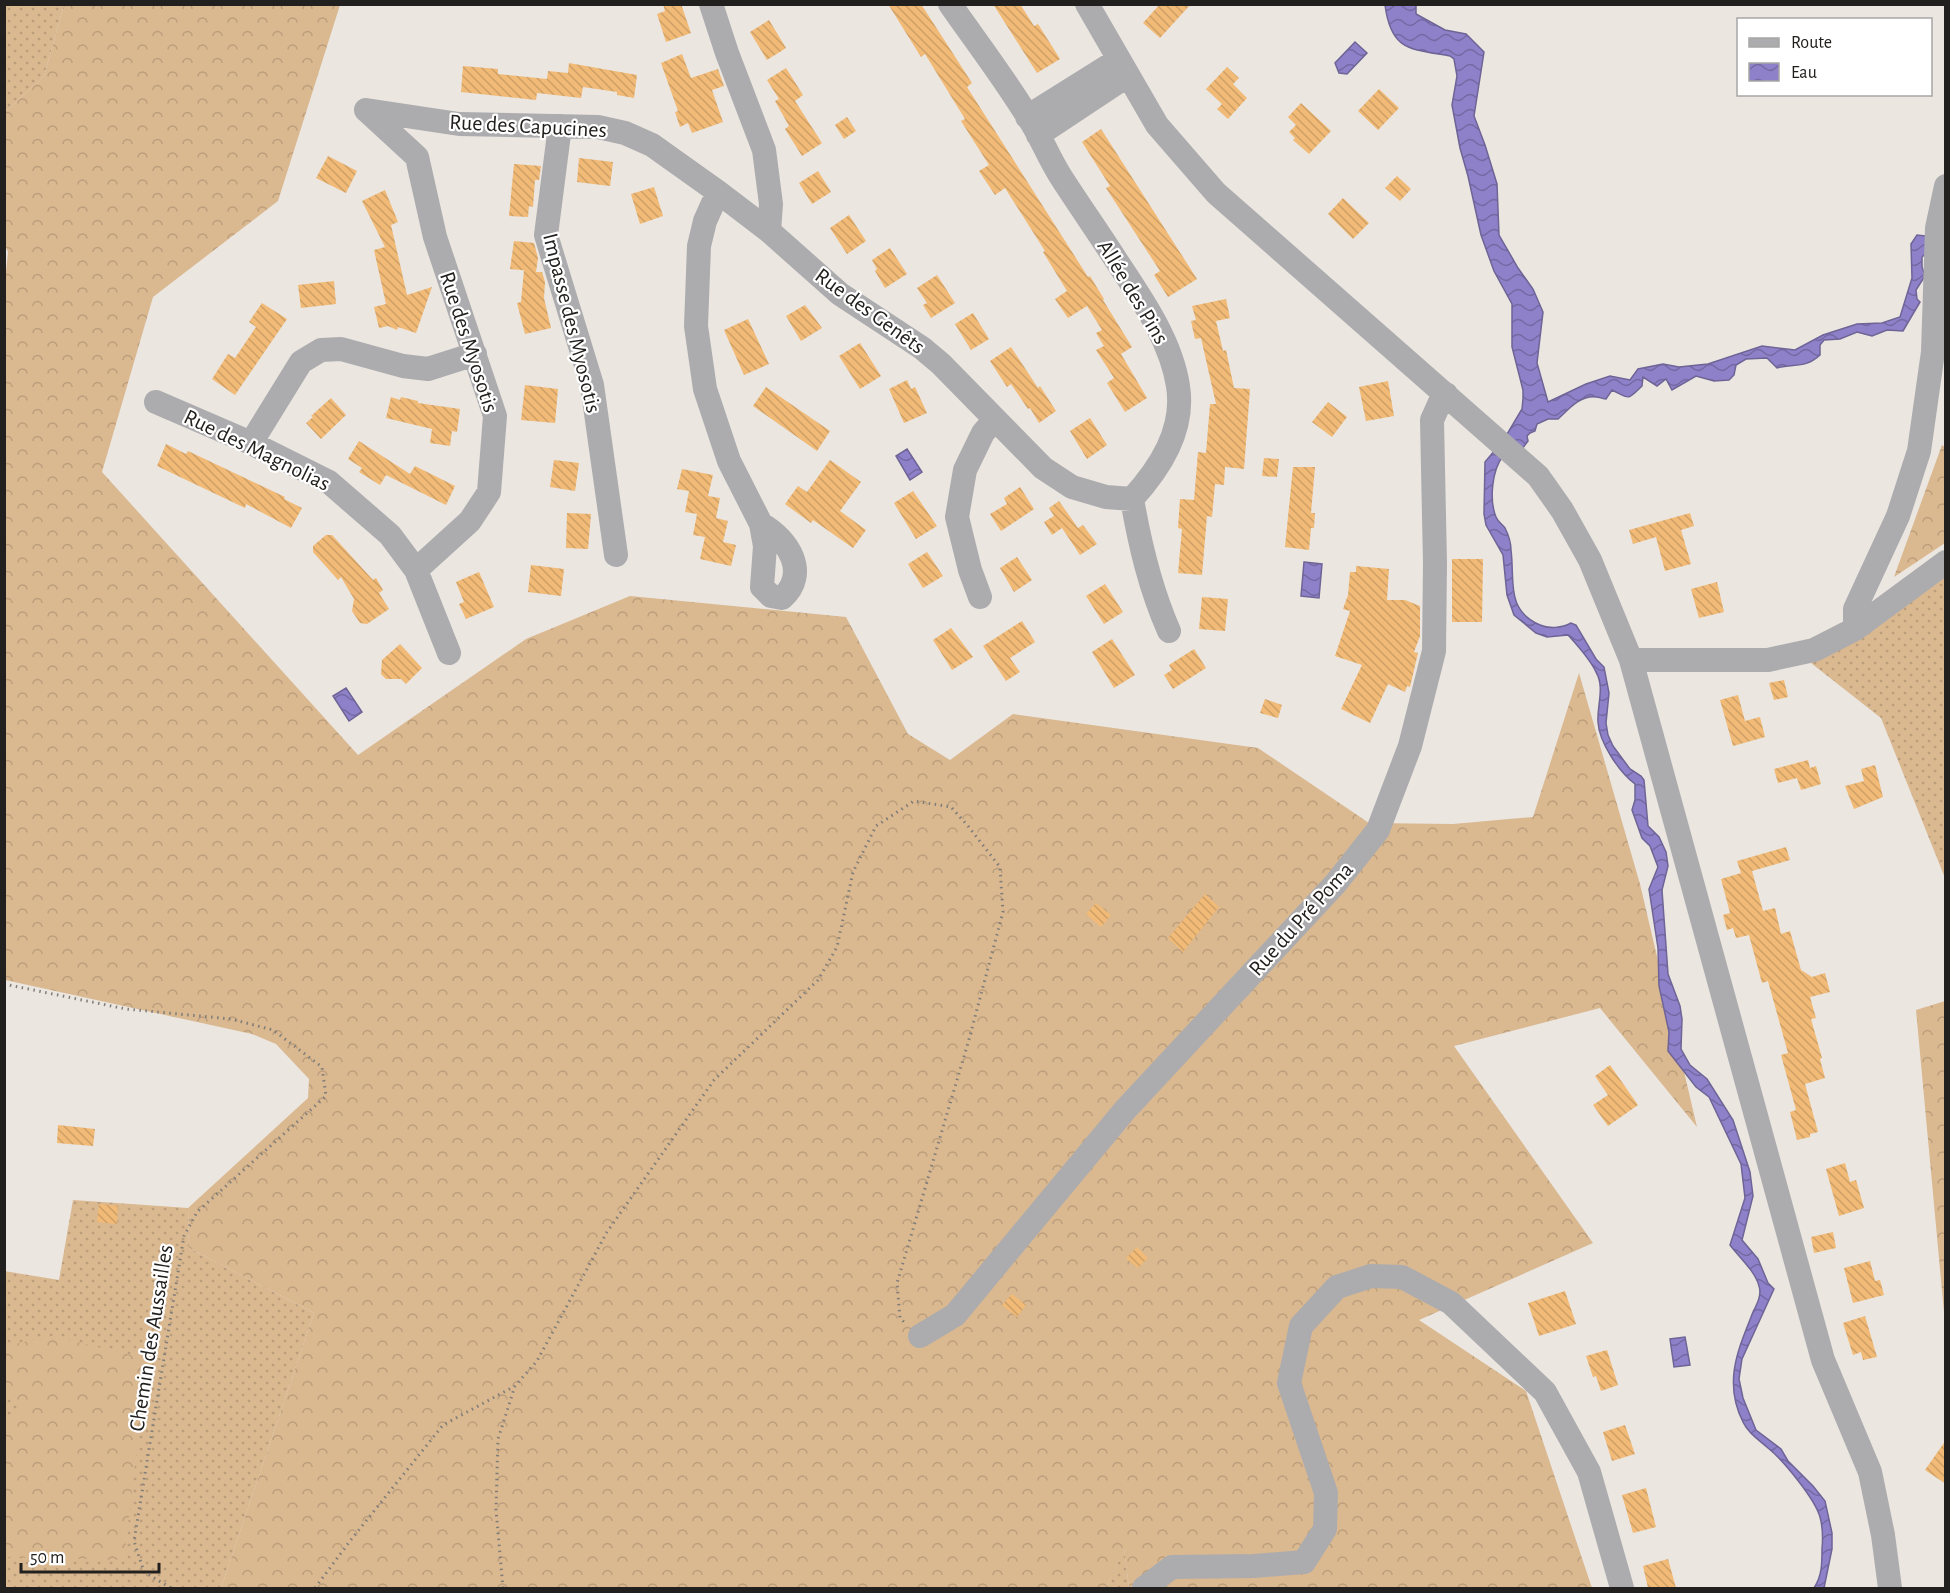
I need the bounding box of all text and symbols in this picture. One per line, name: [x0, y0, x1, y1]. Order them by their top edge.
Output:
legend: [1737, 18, 1932, 96]
text: Route: [1791, 34, 1832, 52]
text: Eau: [1791, 64, 1817, 82]
street label: Rue des Capucines: [449, 111, 607, 141]
street label: Impasse des Myosotis: [539, 231, 605, 415]
street label: Allée des Pins: [1093, 236, 1173, 348]
street label: Rue des Genêts: [811, 264, 929, 358]
street label: Rue des Myosotis: [436, 269, 502, 415]
street label: Rue des Magnolias: [181, 405, 333, 495]
street label: Rue du Pré Poma: [1245, 858, 1357, 980]
street label: Chemin des Aussailles: [125, 1243, 177, 1433]
scale bar: [21, 1536, 159, 1574]
text: 50 m: [30, 1549, 64, 1567]

